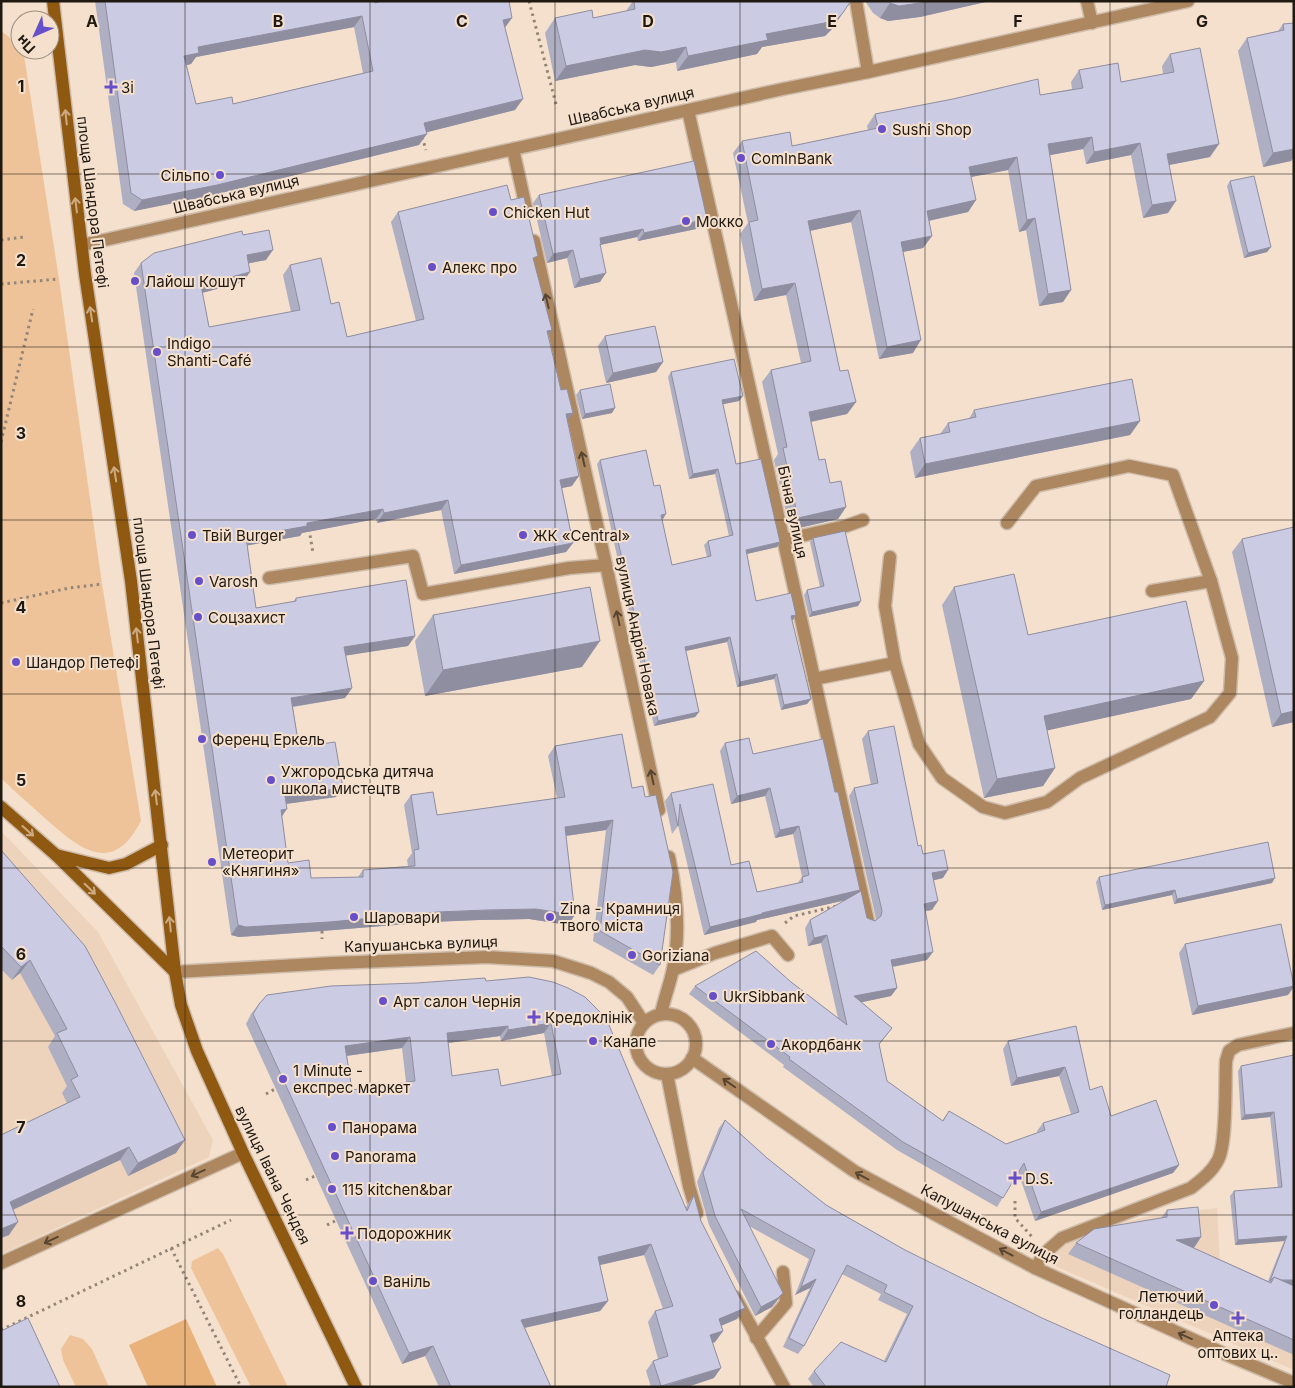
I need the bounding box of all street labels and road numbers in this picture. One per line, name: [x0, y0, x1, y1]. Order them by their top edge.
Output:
street label: Швабська вулиця: [566, 82, 696, 130]
street label: площа Шандора Петефі: [73, 115, 113, 289]
street label: Швабська вулиця: [171, 170, 301, 218]
street label: Бічна вулиця: [774, 464, 812, 560]
street label: площа Шандора Петефі: [129, 516, 169, 690]
street label: вулиця Андрія Новака: [612, 554, 664, 718]
street label: Капушанська вулиця: [344, 932, 498, 956]
street label: вулиця Івана Чендея: [231, 1102, 315, 1248]
street label: Капушанська вулиця: [918, 1179, 1062, 1269]

